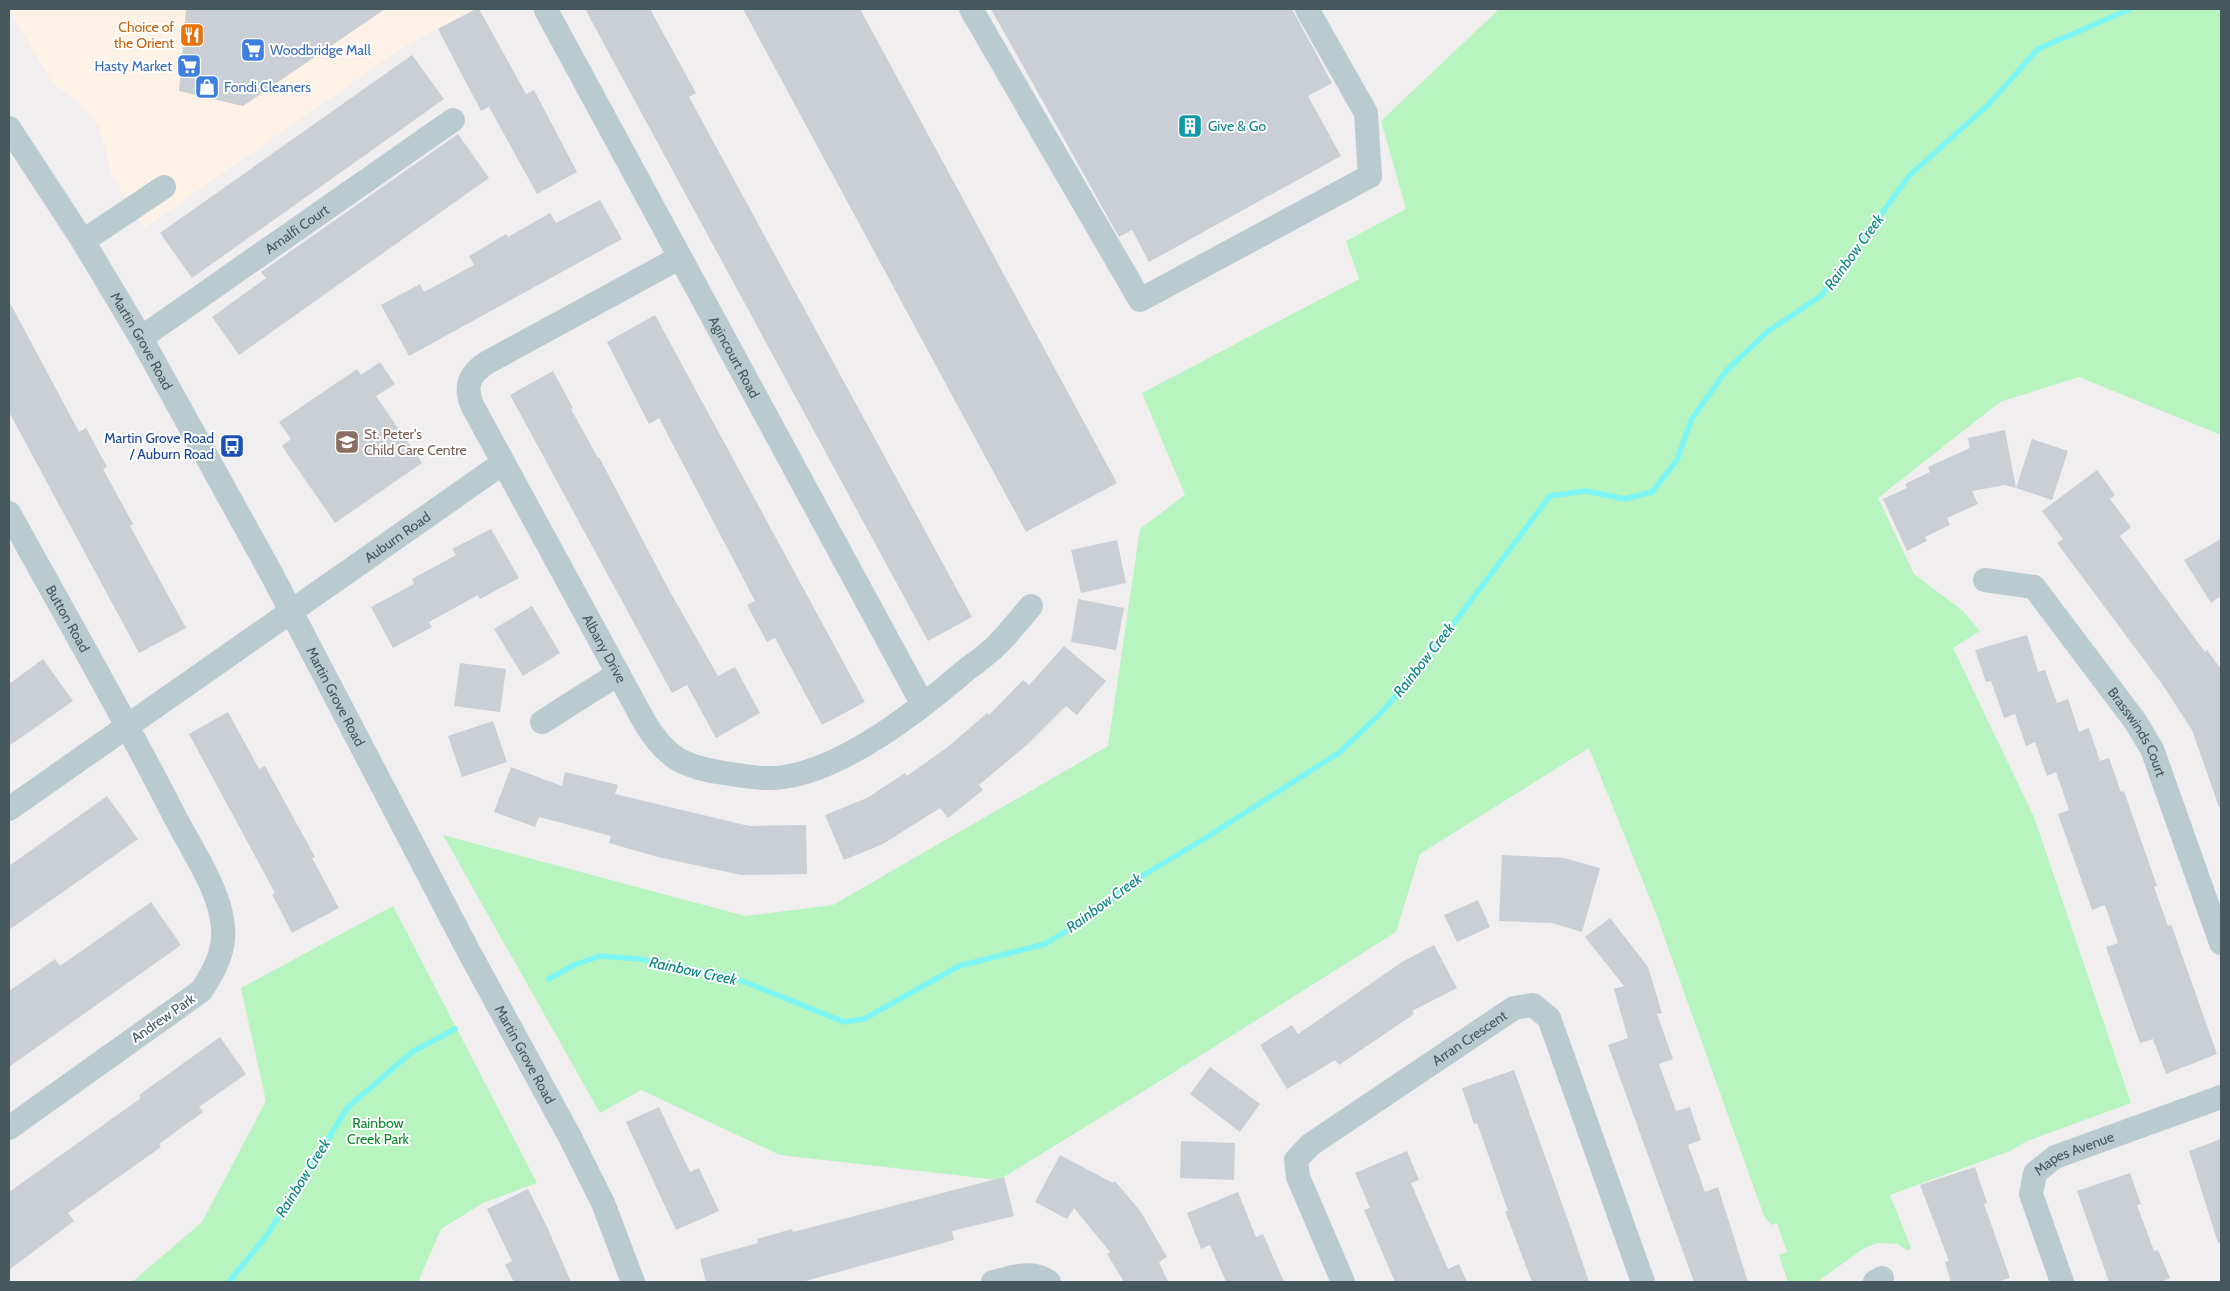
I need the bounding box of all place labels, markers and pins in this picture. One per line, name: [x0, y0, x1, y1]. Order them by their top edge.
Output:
place label: Choice of the Orient: [114, 18, 174, 52]
restaurant icon: Choice of the Orient: [179, 22, 205, 48]
supermarket icon: Woodbridge Mall: [240, 37, 266, 63]
place label: Woodbridge Mall: [270, 41, 371, 59]
supermarket icon: Hasty Market: [176, 53, 202, 79]
place label: Hasty Market: [95, 57, 172, 75]
shop icon: Fondi Cleaners: [194, 74, 220, 100]
place label: Fondi Cleaners: [224, 78, 311, 96]
building icon: Give & Go: [1177, 113, 1203, 139]
place label: Give & Go: [1208, 117, 1266, 135]
place label: St. Peter's Child Care Centre: [364, 425, 467, 459]
place label: Martin Grove Road / Auburn Road: [104, 429, 214, 463]
school or university icon: St. Peter's Child Care Centre: [334, 429, 360, 455]
bus stop icon: Martin Grove Road / Auburn Road: [219, 433, 245, 459]

